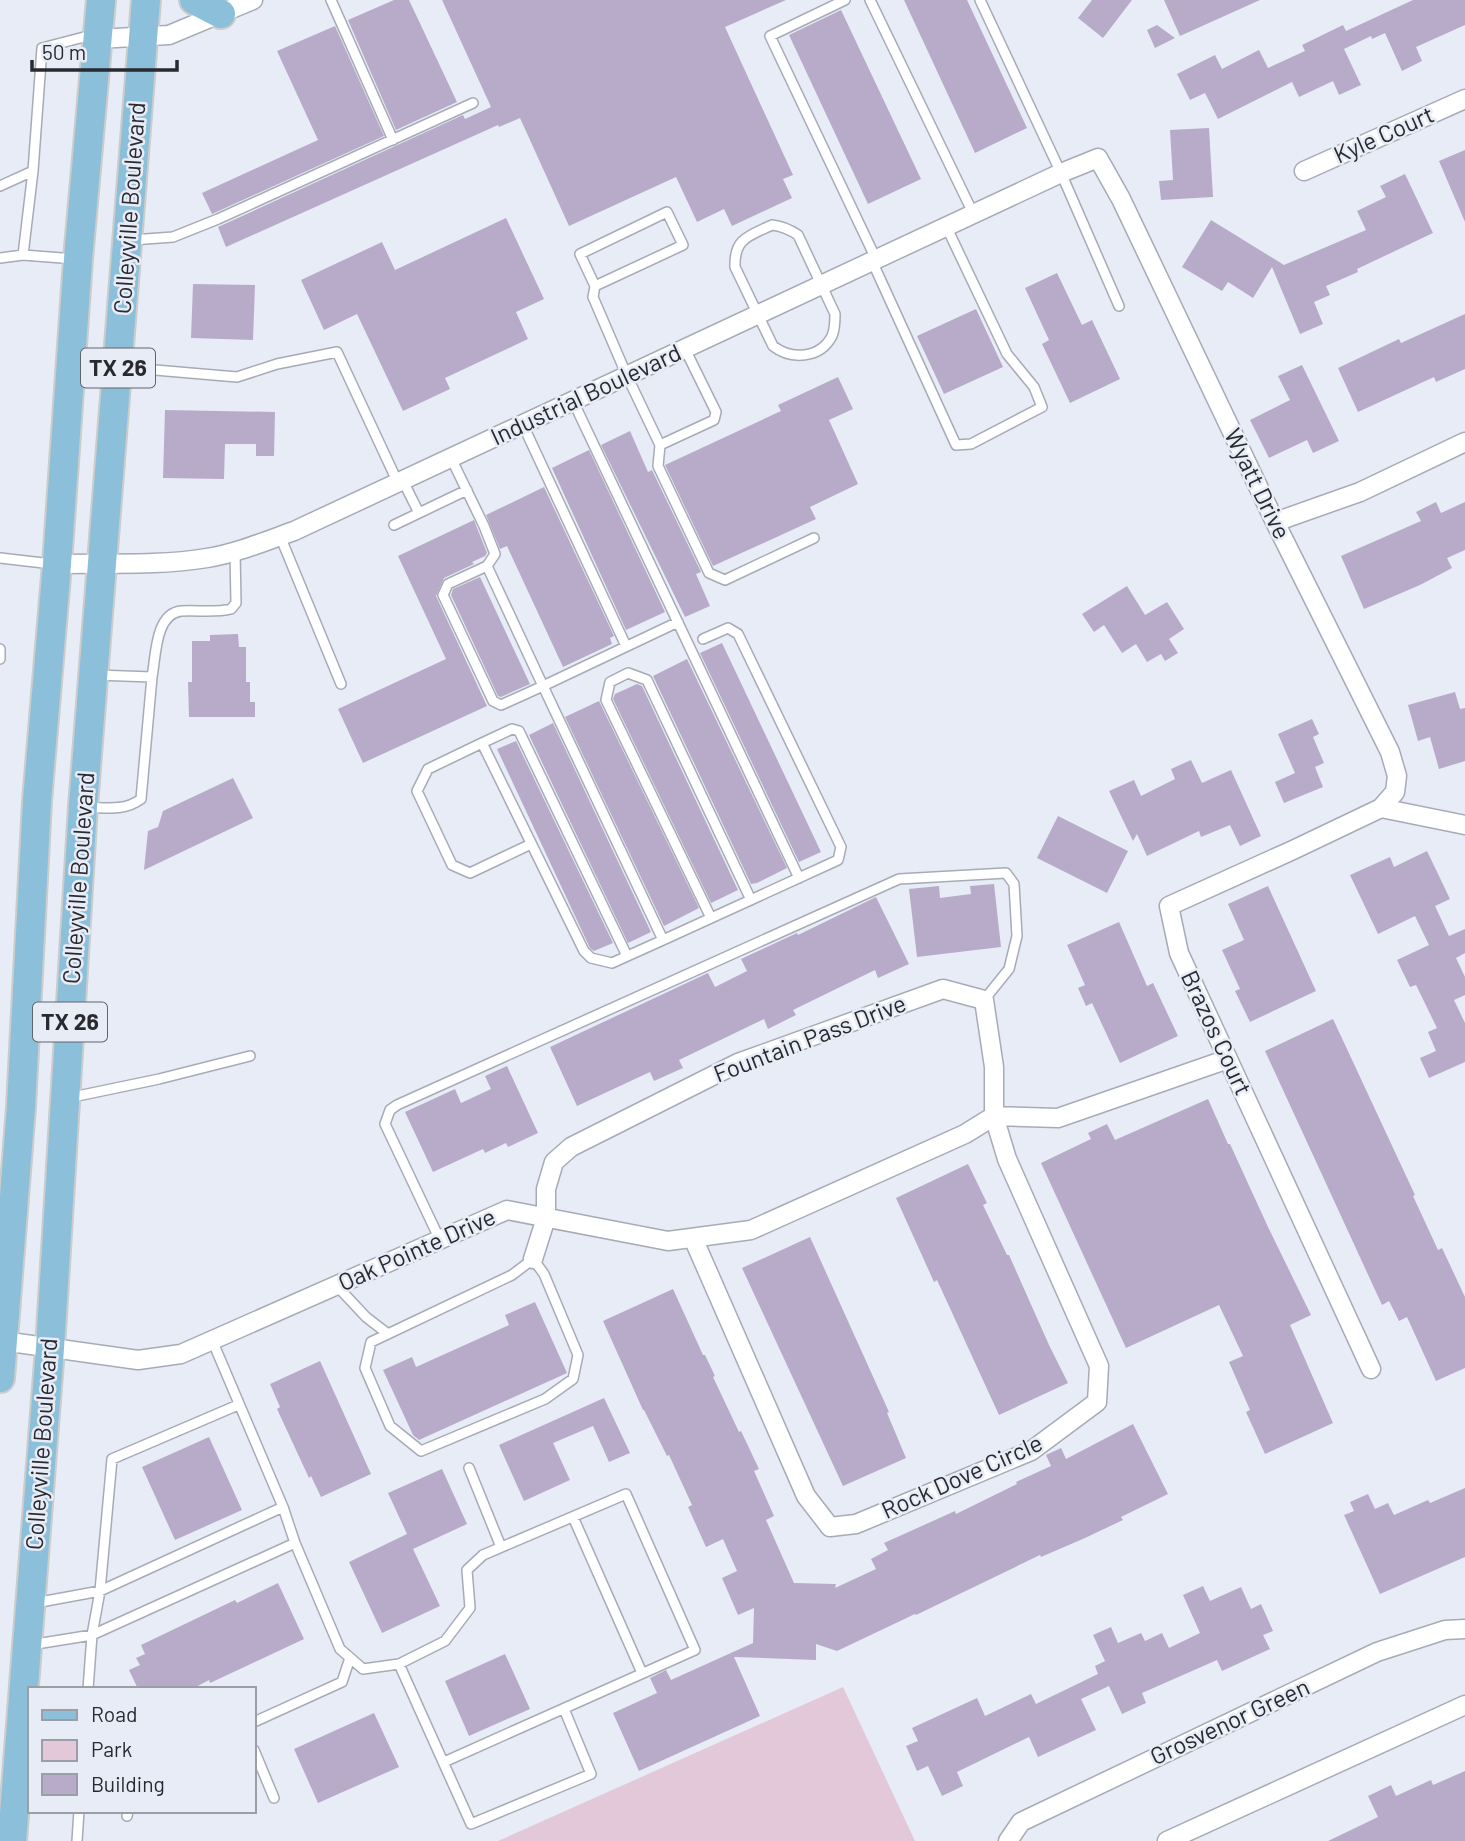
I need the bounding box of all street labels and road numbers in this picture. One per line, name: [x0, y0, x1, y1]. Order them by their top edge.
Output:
street label: Kyle Court: [1329, 99, 1438, 169]
street label: Colleyville Boulevard: [107, 101, 150, 315]
street label: Industrial Boulevard: [486, 337, 685, 450]
road number: TX 26: [81, 348, 155, 388]
street label: Wyatt Drive: [1219, 423, 1298, 543]
street label: Colleyville Boulevard: [56, 771, 99, 985]
street label: Brazos Court: [1176, 965, 1259, 1099]
street label: Fountain Pass Drive: [709, 988, 910, 1088]
road number: TX 26: [33, 1002, 107, 1042]
street label: Oak Pointe Drive: [333, 1201, 500, 1296]
street label: Colleyville Boulevard: [19, 1337, 62, 1551]
street label: Rock Dove Circle: [876, 1427, 1046, 1524]
street label: Grosvenor Green: [1145, 1671, 1314, 1770]

